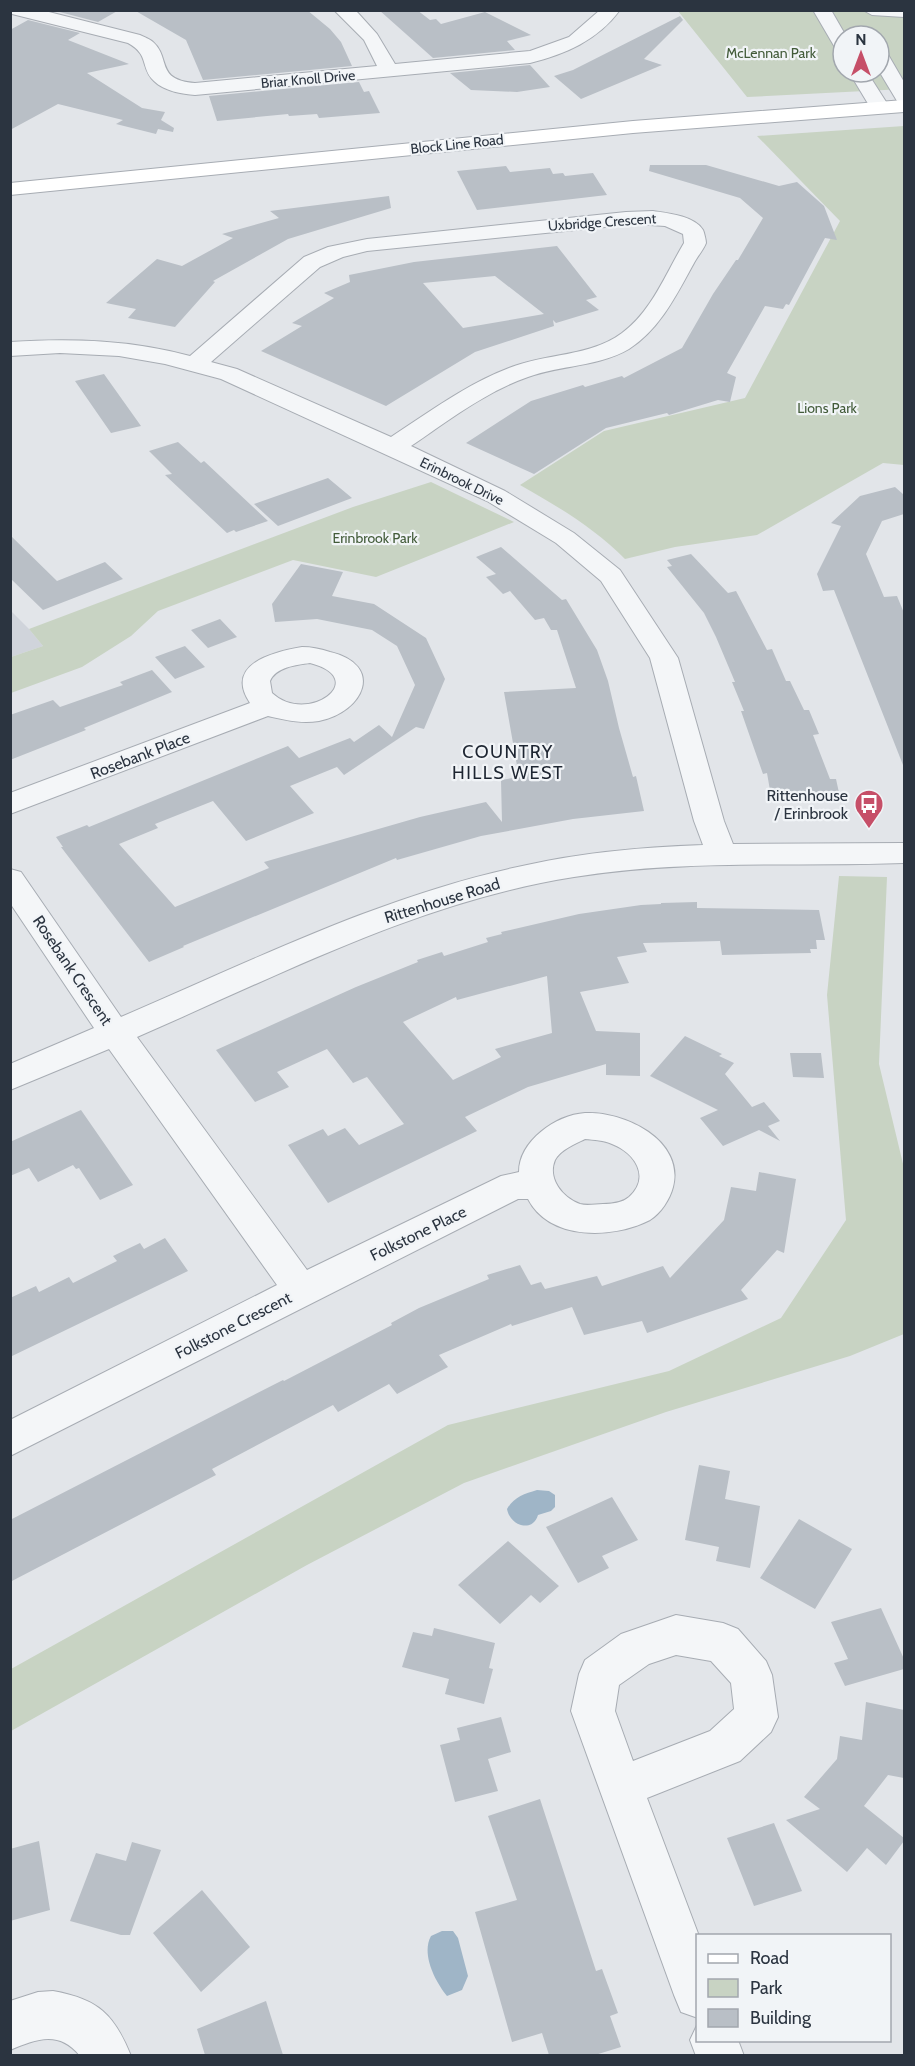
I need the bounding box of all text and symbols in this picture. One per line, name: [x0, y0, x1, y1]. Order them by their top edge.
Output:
north arrow: [831, 24, 891, 84]
text: N: [855, 30, 867, 49]
park label: McLennan Park: [726, 44, 817, 62]
street label: Briar Knoll Drive: [260, 66, 356, 92]
street label: Block Line Road: [410, 130, 504, 158]
street label: Uxbridge Crescent: [547, 209, 657, 235]
park label: Lions Park: [797, 399, 858, 417]
street label: Erinbrook Drive: [417, 453, 507, 509]
park label: Erinbrook Park: [333, 529, 418, 547]
street label: Rosebank Place: [88, 728, 193, 783]
district label: COUNTRY HILLS WEST: [452, 741, 564, 784]
place label: Rittenhouse / Erinbrook: [767, 786, 849, 823]
bus stop icon: Rittenhouse / Erinbrook: [853, 788, 885, 830]
street label: Rittenhouse Road: [382, 874, 502, 927]
street label: Rosebank Crescent: [29, 912, 117, 1029]
street label: Folkstone Place: [367, 1202, 469, 1265]
street label: Folkstone Crescent: [172, 1288, 295, 1363]
legend: [696, 1934, 891, 2042]
text: Road: [750, 1947, 789, 1969]
text: Park: [750, 1977, 783, 1999]
text: Building: [750, 2007, 812, 2029]

